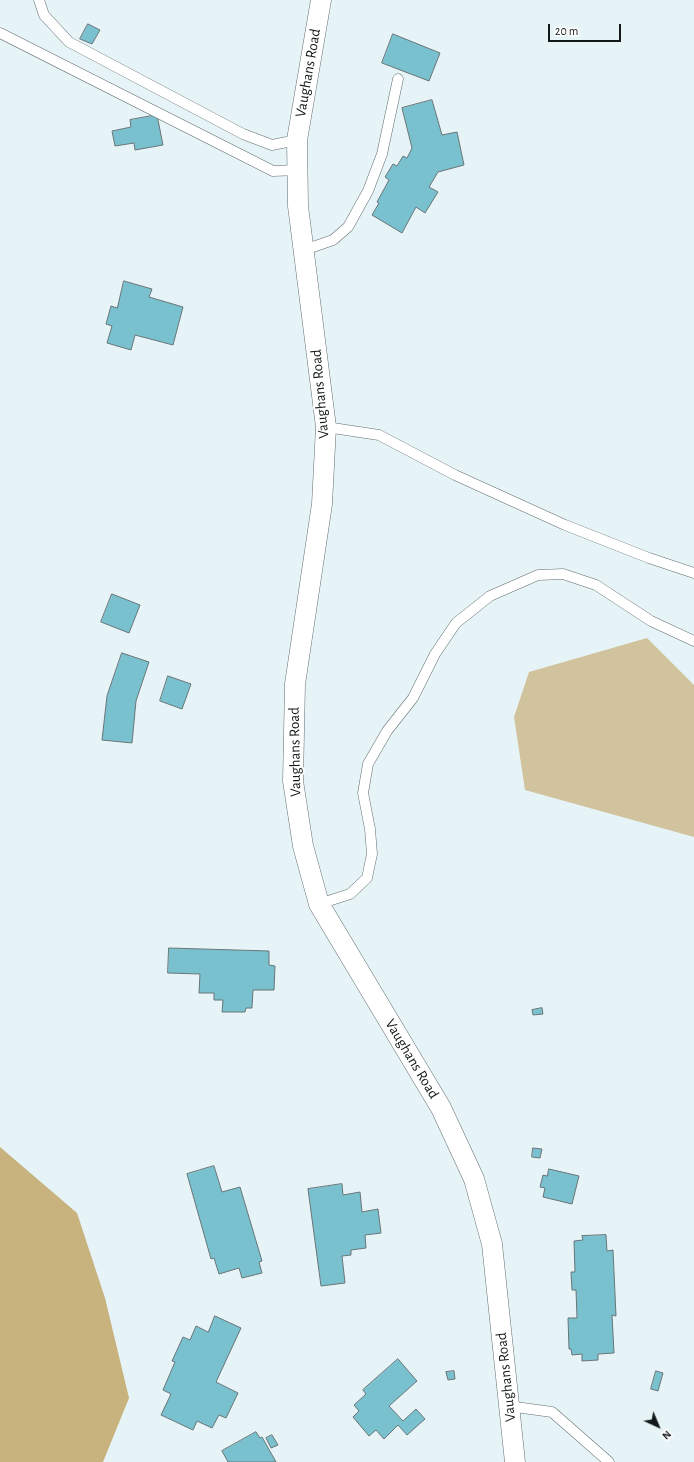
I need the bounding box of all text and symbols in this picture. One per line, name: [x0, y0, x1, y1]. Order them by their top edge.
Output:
scale bar: [550, 16, 623, 42]
text: 20 m: [555, 25, 578, 37]
street label: Vaughans Road: [291, 27, 325, 119]
street label: Vaughans Road: [307, 349, 333, 439]
street label: Vaughans Road: [285, 707, 305, 797]
street label: Vaughans Road: [381, 1016, 443, 1102]
street label: Vaughans Road: [492, 1331, 520, 1423]
north arrow: [638, 1406, 678, 1446]
text: N: [660, 1428, 673, 1442]

